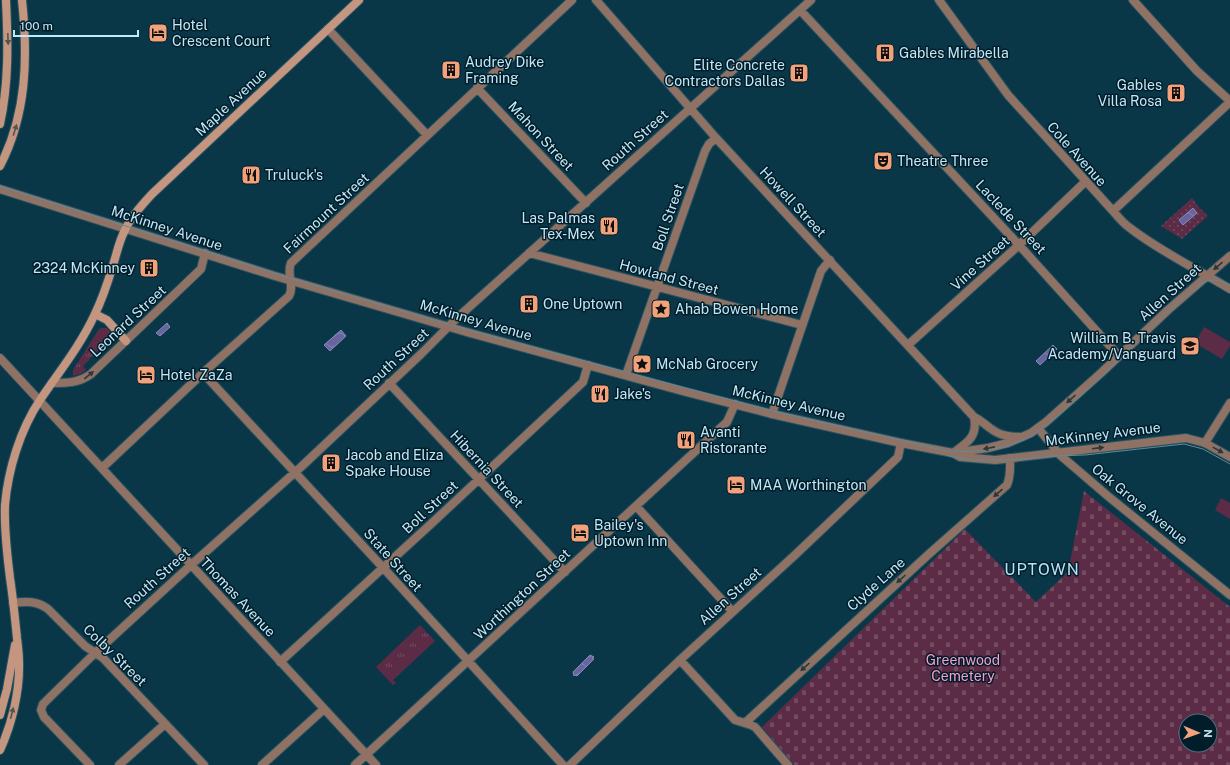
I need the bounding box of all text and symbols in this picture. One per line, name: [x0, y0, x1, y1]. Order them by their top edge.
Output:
scale bar: [14, 12, 138, 38]
place label: Hotel Crescent Court: [172, 17, 271, 49]
text: 100 m: [20, 19, 53, 33]
hotel icon: Hotel Crescent Court: [147, 22, 169, 44]
one-way arrow: [5, 33, 11, 46]
building icon: Gables Mirabella: [874, 42, 896, 64]
place label: Gables Mirabella: [899, 45, 1009, 61]
place label: Audrey Dike Framing: [465, 54, 544, 86]
place label: Elite Concrete Contractors Dallas: [665, 57, 785, 89]
building icon: Audrey Dike Framing: [440, 59, 462, 81]
building icon: Elite Concrete Contractors Dallas: [788, 62, 810, 84]
street label: Maple Avenue: [192, 65, 270, 139]
place label: Gables Villa Rosa: [1098, 77, 1162, 109]
building icon: Gables Villa Rosa: [1165, 82, 1187, 104]
street label: Mahon Street: [505, 98, 577, 174]
street label: Routh Street: [599, 106, 671, 174]
street label: Cole Avenue: [1044, 119, 1110, 189]
one-way arrow: [12, 124, 18, 136]
theatre icon: Theatre Three: [872, 150, 894, 172]
place label: Theatre Three: [897, 153, 988, 169]
restaurant icon: Truluck's: [240, 164, 262, 186]
street label: Howell Street: [757, 164, 829, 240]
place label: Truluck's: [265, 167, 323, 183]
street label: Fairmount Street: [280, 169, 372, 257]
street label: Laclede Street: [973, 177, 1049, 257]
street label: Boll Street: [649, 181, 687, 253]
street label: McKinney Avenue: [109, 202, 225, 254]
place label: Las Palmas Tex-Mex: [522, 210, 595, 242]
restaurant icon: Las Palmas Tex-Mex: [598, 215, 620, 237]
street label: Vine Street: [947, 233, 1013, 293]
street label: Howland Street: [618, 256, 720, 298]
building icon: 2324 McKinney: [138, 257, 160, 279]
place label: 2324 McKinney: [33, 260, 136, 276]
street label: Allen Street: [1136, 260, 1204, 324]
one-way arrow: [1213, 261, 1224, 270]
street label: Leonard Street: [87, 282, 169, 360]
building icon: One Uptown: [518, 293, 540, 315]
street label: McKinney Avenue: [418, 296, 534, 344]
place label: One Uptown: [543, 296, 622, 312]
place icon: Ahab Bowen Home: [650, 298, 672, 320]
place label: Ahab Bowen Home: [675, 301, 798, 317]
street label: Routh Street: [360, 325, 432, 393]
place label: William B. Travis Academy/Vanguard: [1048, 330, 1176, 362]
school or university icon: William B. Travis Academy/Vanguard: [1179, 335, 1201, 357]
place icon: McNab Grocery: [631, 353, 653, 375]
place label: McNab Grocery: [656, 356, 758, 372]
hotel icon: Hotel ZaZa: [135, 364, 157, 386]
place label: Hotel ZaZa: [160, 367, 233, 383]
one-way arrow: [83, 371, 94, 379]
street label: McKinney Avenue: [731, 382, 847, 424]
restaurant icon: Jake's: [589, 383, 611, 405]
place label: Jake's: [614, 386, 651, 402]
one-way arrow: [1066, 395, 1077, 404]
street label: McKinney Avenue: [1045, 419, 1162, 449]
place label: Avanti Ristorante: [700, 424, 767, 456]
street label: Hibernia Street: [447, 427, 527, 511]
restaurant icon: Avanti Ristorante: [675, 429, 697, 451]
one-way arrow: [983, 445, 995, 451]
one-way arrow: [1092, 445, 1104, 452]
place label: Jacob and Eliza Spake House: [345, 447, 444, 479]
one-way arrow: [1212, 447, 1224, 453]
building icon: Jacob and Eliza Spake House: [320, 452, 342, 474]
street label: Oak Grove Avenue: [1089, 460, 1191, 548]
hotel icon: MAA Worthington: [725, 474, 747, 496]
street label: Boll Street: [399, 477, 461, 537]
place label: MAA Worthington: [750, 477, 867, 493]
one-way arrow: [993, 488, 1003, 497]
place label: Bailey's Uptown Inn: [594, 517, 667, 549]
hotel icon: Bailey's Uptown Inn: [569, 522, 591, 544]
street label: State Street: [361, 525, 425, 595]
street label: Routh Street: [121, 544, 193, 612]
street label: Worthington Street: [471, 545, 573, 643]
street label: Thomas Avenue: [197, 554, 279, 640]
street label: Clyde Lane: [844, 554, 908, 614]
district label: UPTOWN: [1004, 560, 1080, 579]
street label: Allen Street: [696, 564, 764, 628]
one-way arrow: [896, 575, 906, 584]
street label: Colby Street: [80, 621, 150, 689]
park label: Greenwood Cemetery: [926, 652, 1000, 684]
one-way arrow: [800, 662, 810, 672]
one-way arrow: [10, 707, 16, 719]
north arrow: [1178, 713, 1218, 753]
text: N: [1202, 729, 1214, 738]

